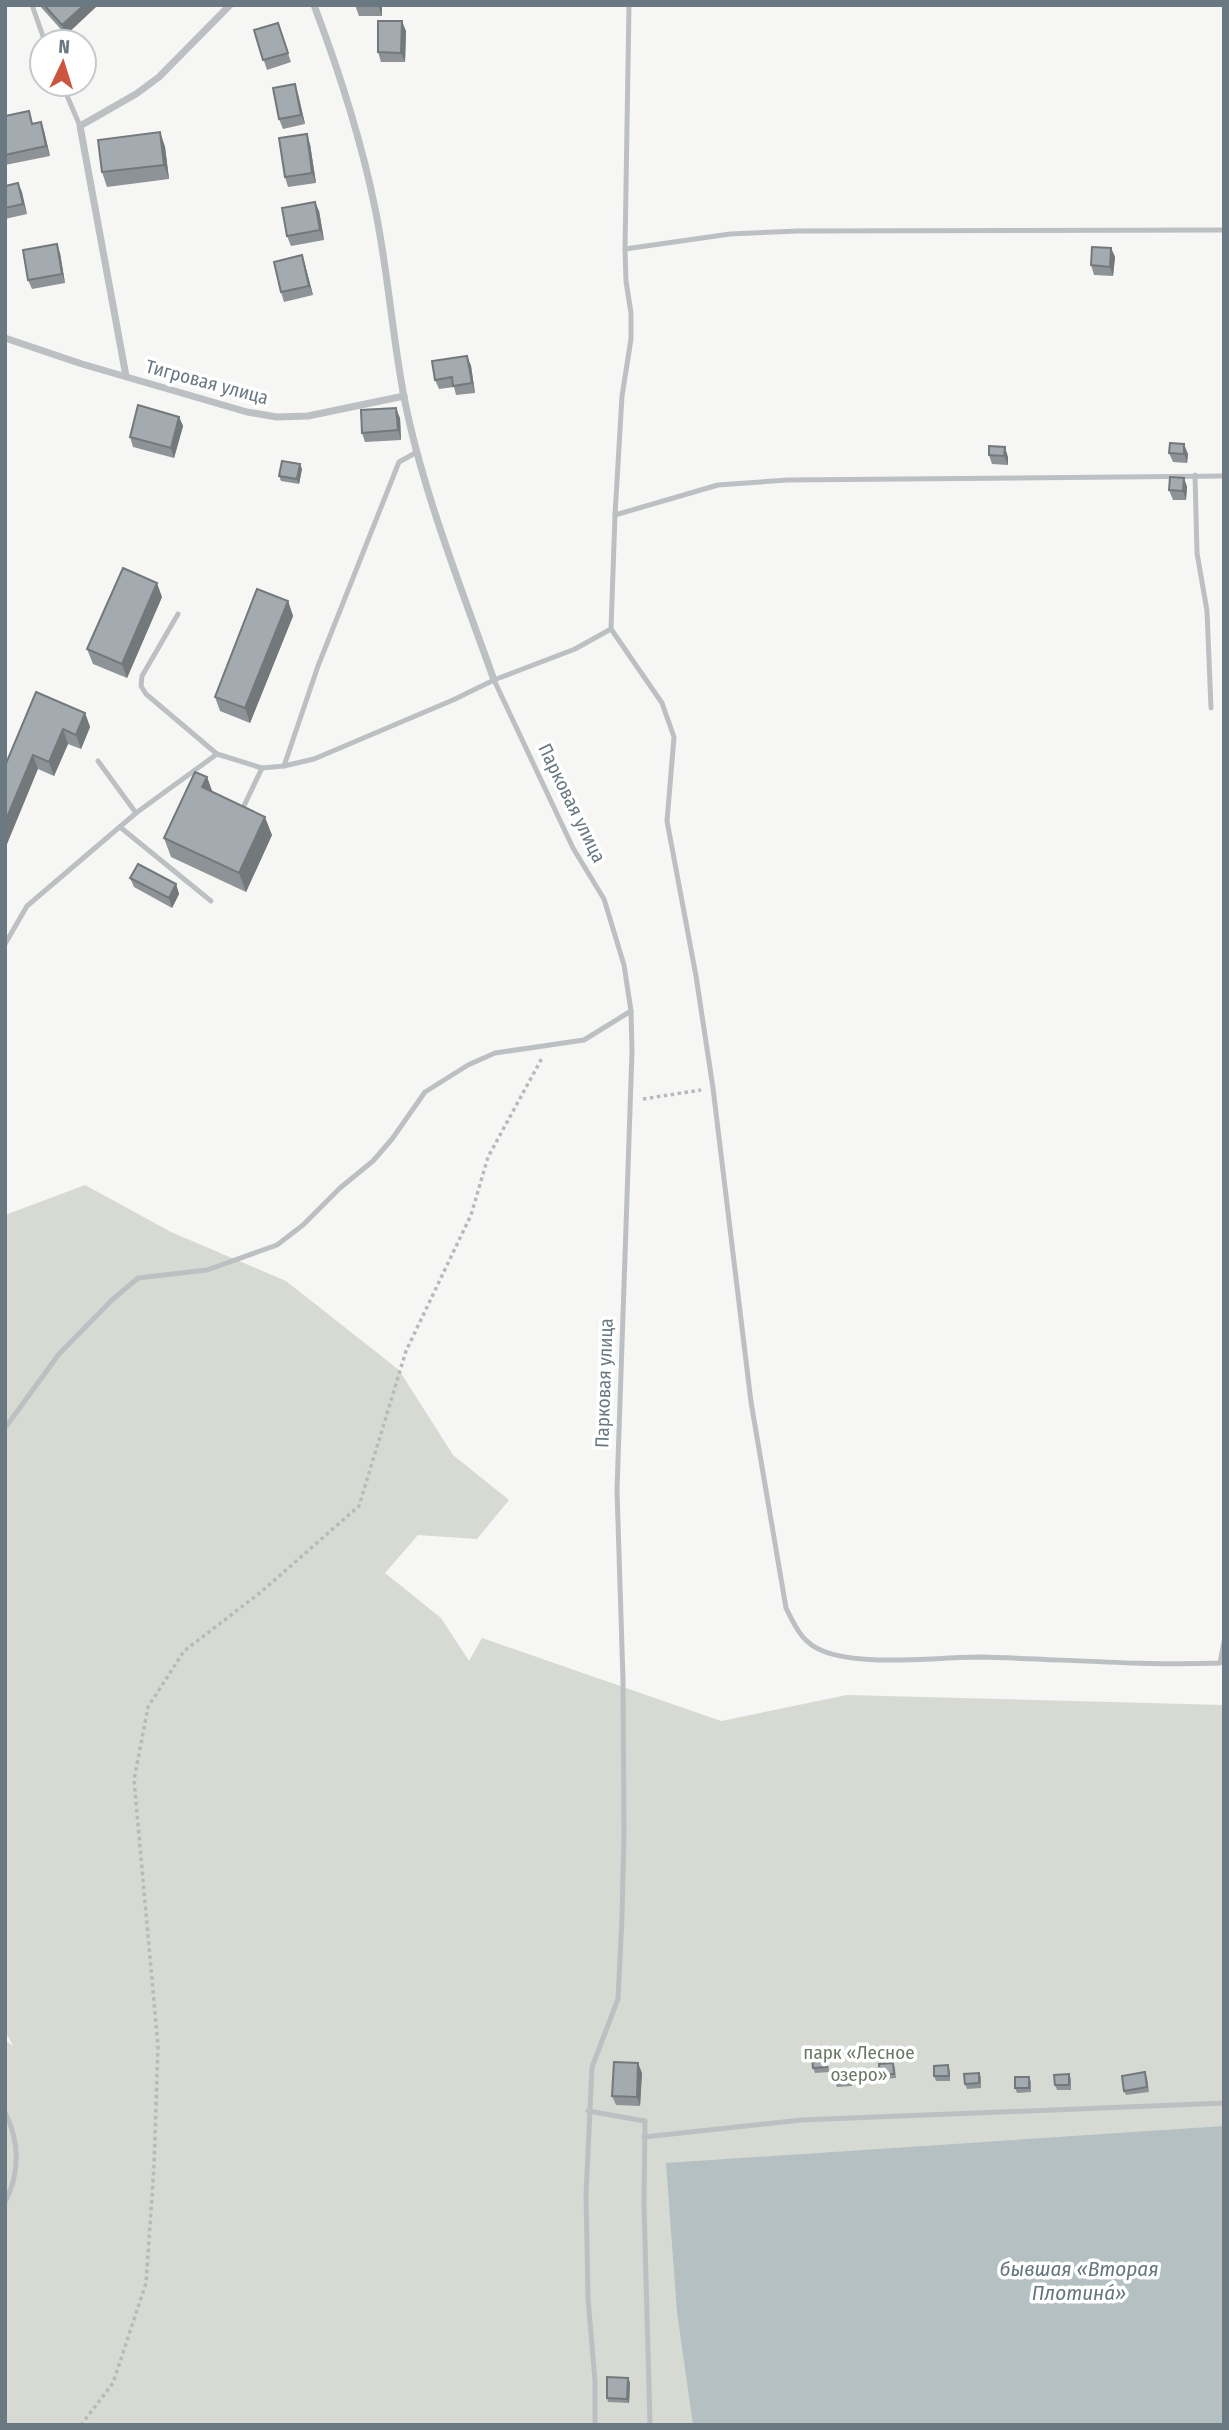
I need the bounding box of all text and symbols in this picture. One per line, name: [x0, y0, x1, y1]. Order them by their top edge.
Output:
north arrow: [28, 28, 98, 98]
text: N: [58, 35, 71, 58]
street label: Тигровая улица: [143, 355, 271, 409]
street label: Парковая улица: [533, 740, 611, 866]
street label: Парковая улица: [590, 1318, 618, 1448]
park label: парк «Лесное озеро»: [803, 2041, 915, 2086]
water label: бывшая «Вторая Плотинá»: [999, 2256, 1159, 2306]

